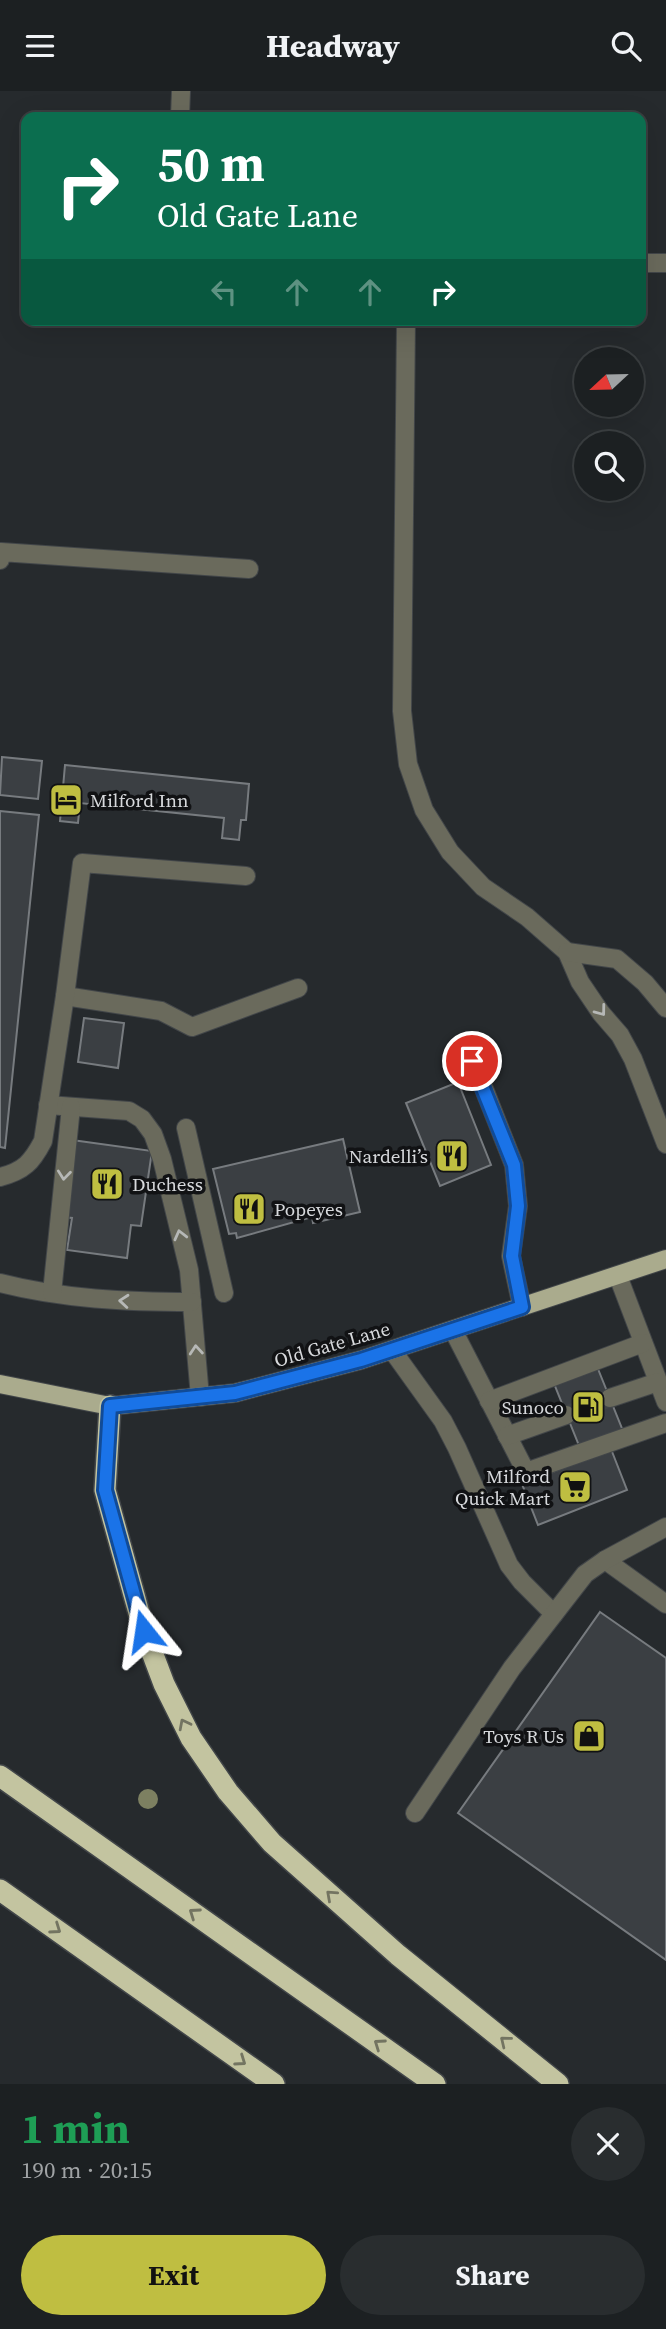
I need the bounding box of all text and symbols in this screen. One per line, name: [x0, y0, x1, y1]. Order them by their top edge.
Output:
text: Headway: [266, 24, 400, 68]
icon: menu: [21, 27, 59, 65]
icon: search: [607, 27, 645, 65]
text: 50 m: [157, 130, 265, 197]
icon: right: [42, 140, 133, 231]
text: Old Gate Lane: [157, 194, 358, 238]
icon: left: [205, 273, 243, 311]
icon: ahead: [278, 273, 316, 311]
icon: ahead: [351, 273, 389, 311]
icon: right: [424, 273, 462, 311]
north arrow: [574, 347, 644, 417]
map controls: [574, 347, 644, 501]
button: search: [574, 431, 644, 501]
hotel icon: Milford Inn: [47, 781, 85, 819]
place label: Milford Inn: [90, 787, 188, 813]
one-way arrow: [592, 1003, 605, 1016]
pin: [442, 1031, 502, 1091]
icon: arrive: [453, 1042, 491, 1080]
restaurant icon: Nardelli’s: [433, 1137, 471, 1175]
place label: Nardelli’s: [349, 1143, 428, 1169]
restaurant icon: Duchess: [88, 1165, 126, 1203]
one-way arrow: [57, 1169, 72, 1180]
place label: Duchess: [132, 1171, 203, 1197]
restaurant icon: Popeyes: [230, 1190, 268, 1228]
place label: Popeyes: [274, 1196, 343, 1222]
one-way arrow: [174, 1229, 188, 1241]
one-way arrow: [118, 1294, 129, 1309]
street label: Old Gate Lane: [271, 1315, 393, 1373]
one-way arrow: [189, 1344, 204, 1355]
fuel station icon: Sunoco: [569, 1388, 607, 1426]
place label: Sunoco: [502, 1394, 564, 1420]
place label: Milford Quick Mart: [455, 1463, 551, 1511]
supermarket icon: Milford Quick Mart: [556, 1468, 594, 1506]
position arrow: [107, 1594, 181, 1668]
shop icon: Toys R Us: [570, 1717, 608, 1755]
one-way arrow: [178, 1719, 192, 1731]
place label: Toys R Us: [483, 1723, 564, 1749]
one-way arrow: [326, 1891, 339, 1903]
one-way arrow: [189, 1909, 202, 1921]
one-way arrow: [48, 1921, 61, 1933]
one-way arrow: [501, 2037, 514, 2049]
one-way arrow: [374, 2040, 387, 2053]
one-way arrow: [233, 2053, 246, 2065]
text: 1 min: [21, 2099, 130, 2157]
button: close: [571, 2107, 645, 2181]
text: 190 m · 20:15: [21, 2154, 152, 2186]
button: Exit: [21, 2235, 326, 2315]
button: Share: [340, 2235, 645, 2315]

